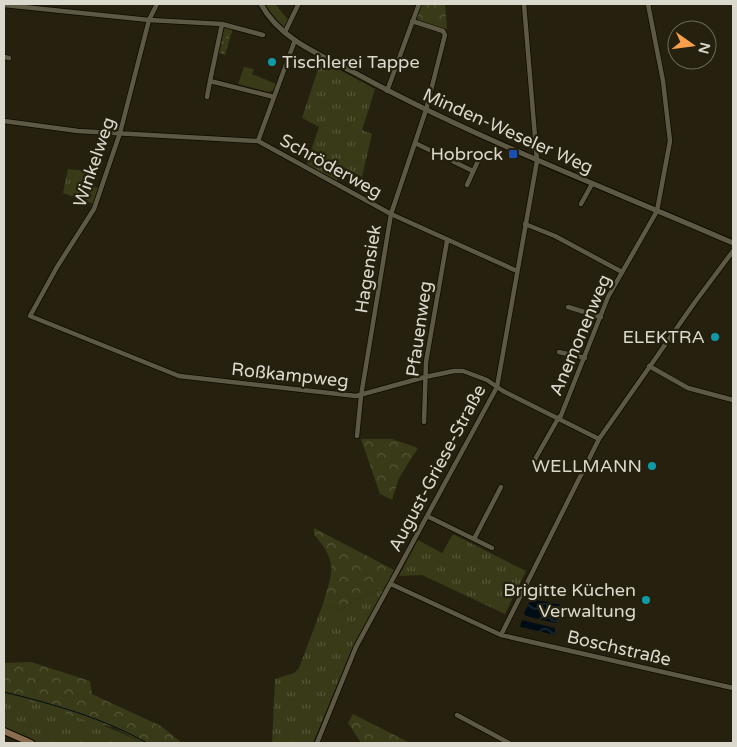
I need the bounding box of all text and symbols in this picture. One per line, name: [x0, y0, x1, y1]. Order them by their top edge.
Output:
north arrow: [667, 20, 717, 70]
text: N: [695, 41, 714, 56]
place label: Tischlerei Tappe: [282, 51, 420, 73]
marker: Tischlerei Tappe: [266, 56, 278, 68]
street label: Minden-Weseler Weg: [419, 84, 597, 178]
street label: Winkelweg: [68, 114, 120, 210]
street label: Schröderweg: [276, 129, 386, 203]
place label: Hobrock: [430, 143, 503, 165]
marker: Hobrock: [507, 148, 519, 160]
street label: Hagensiek: [350, 223, 386, 315]
street label: Anemonenweg: [545, 271, 615, 399]
street label: Pfauenweg: [401, 280, 437, 378]
place label: ELEKTRA: [622, 326, 705, 348]
marker: ELEKTRA: [709, 331, 721, 343]
street label: Roßkampweg: [230, 358, 350, 392]
street label: August-Griese-Straße: [384, 381, 490, 555]
place label: WELLMANN: [532, 455, 642, 477]
marker: WELLMANN: [646, 460, 658, 472]
place label: Brigitte Küchen Verwaltung: [503, 579, 636, 622]
marker: Brigitte Küchen Verwaltung: [640, 594, 652, 606]
street label: Boschstraße: [565, 625, 673, 671]

